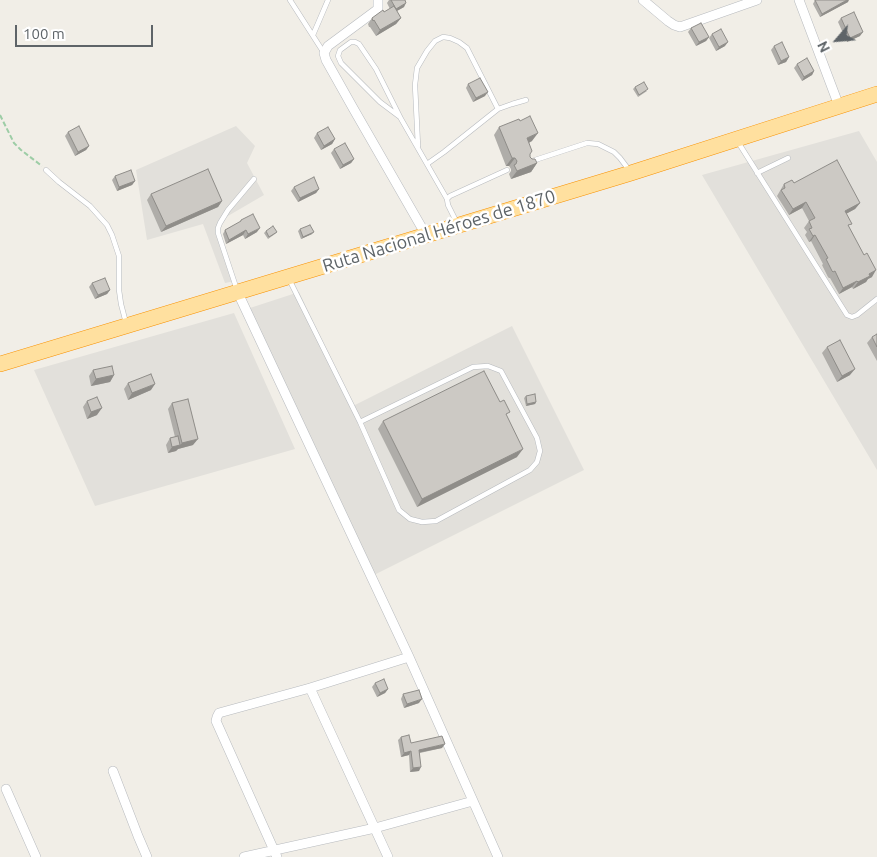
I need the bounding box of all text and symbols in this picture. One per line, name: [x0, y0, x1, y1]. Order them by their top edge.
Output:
scale bar: [18, 15, 155, 47]
north arrow: [812, 15, 862, 65]
text: 100 m: [23, 25, 65, 42]
text: N: [814, 39, 833, 55]
street label: Ruta Nacional Héroes de 1870: [320, 185, 558, 277]

